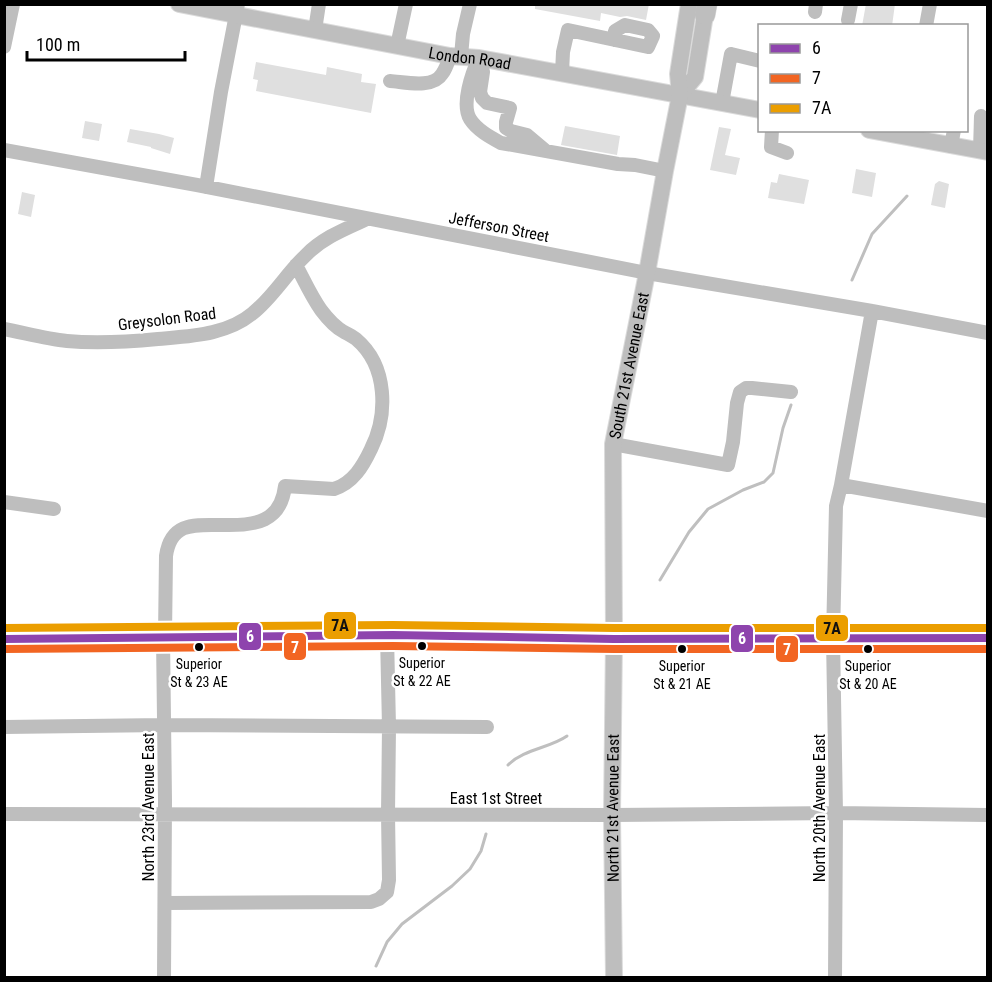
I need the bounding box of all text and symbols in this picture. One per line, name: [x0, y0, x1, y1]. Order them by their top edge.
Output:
scale bar: [27, 24, 184, 62]
legend: [758, 24, 968, 132]
text: 100 m: [36, 34, 80, 55]
text: 6: [812, 37, 821, 58]
street label: London Road: [427, 43, 513, 73]
text: 7: [812, 67, 821, 88]
text: 7A: [812, 97, 832, 118]
street label: Jefferson Street: [447, 208, 551, 246]
street label: South 21st Avenue East: [605, 290, 653, 441]
street label: Greysolon Road: [117, 304, 217, 334]
line badge: 7A: [323, 611, 357, 640]
line badge: 7A: [815, 614, 849, 642]
text: 7A: [331, 616, 349, 635]
text: 7A: [823, 619, 841, 638]
line badge: 6: [238, 622, 262, 651]
line badge: 6: [730, 624, 754, 653]
text: 6: [246, 627, 254, 646]
text: 6: [738, 629, 746, 648]
line badge: 7: [283, 632, 307, 661]
line badge: 7: [775, 635, 799, 663]
text: 7: [291, 638, 299, 657]
marker: Superior St & 22 AE: [416, 640, 428, 652]
text: 7: [783, 640, 791, 659]
marker: Superior St & 23 AE: [193, 641, 205, 653]
marker: Superior St & 21 AE: [676, 643, 688, 655]
marker: Superior St & 20 AE: [862, 643, 874, 655]
place label: Superior St & 22 AE: [393, 655, 451, 689]
place label: Superior St & 23 AE: [170, 656, 228, 690]
place label: Superior St & 21 AE: [653, 658, 711, 692]
place label: Superior St & 20 AE: [839, 658, 897, 692]
street label: North 23rd Avenue East: [139, 732, 158, 881]
street label: North 20th Avenue East: [810, 733, 829, 882]
street label: North 21st Avenue East: [602, 734, 622, 882]
street label: East 1st Street: [450, 789, 542, 808]

